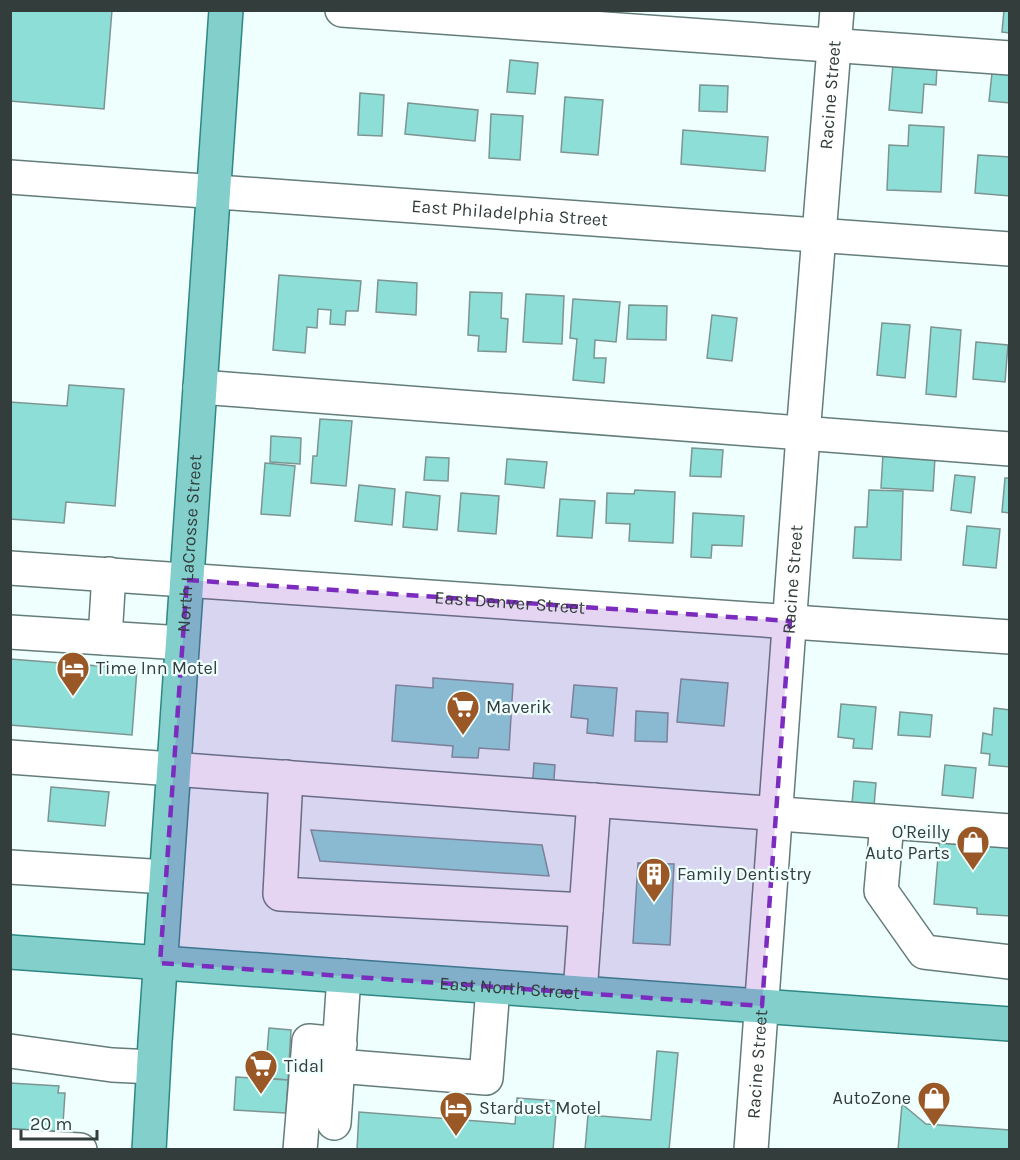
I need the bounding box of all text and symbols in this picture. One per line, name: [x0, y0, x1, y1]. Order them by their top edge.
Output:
street label: Racine Street: [815, 39, 846, 150]
street label: East Philadelphia Street: [411, 195, 609, 231]
street label: North LaCrosse Street: [172, 453, 206, 633]
street label: Racine Street: [778, 524, 807, 635]
street label: East Denver Street: [434, 586, 586, 619]
hotel icon: Time Inn Motel: [55, 650, 91, 697]
place label: Time Inn Motel: [96, 657, 218, 679]
supermarket icon: Maverik: [445, 689, 481, 736]
place label: Maverik: [486, 696, 551, 718]
place label: O'Reilly Auto Parts: [865, 821, 951, 864]
shop icon: O'Reilly Auto Parts: [955, 824, 991, 871]
building icon: Family Dentistry: [636, 856, 672, 903]
place label: Family Dentistry: [677, 863, 812, 885]
street label: East North Street: [439, 972, 581, 1004]
street label: Racine Street: [742, 1009, 772, 1120]
supermarket icon: Tidal: [243, 1048, 279, 1095]
place label: Tidal: [284, 1055, 324, 1077]
shop icon: AutoZone: [916, 1080, 952, 1127]
place label: AutoZone: [833, 1087, 911, 1109]
hotel icon: Stardust Motel: [438, 1090, 474, 1137]
place label: Stardust Motel: [479, 1097, 601, 1119]
scale bar: [21, 1103, 98, 1141]
text: 20 m: [30, 1113, 72, 1135]

